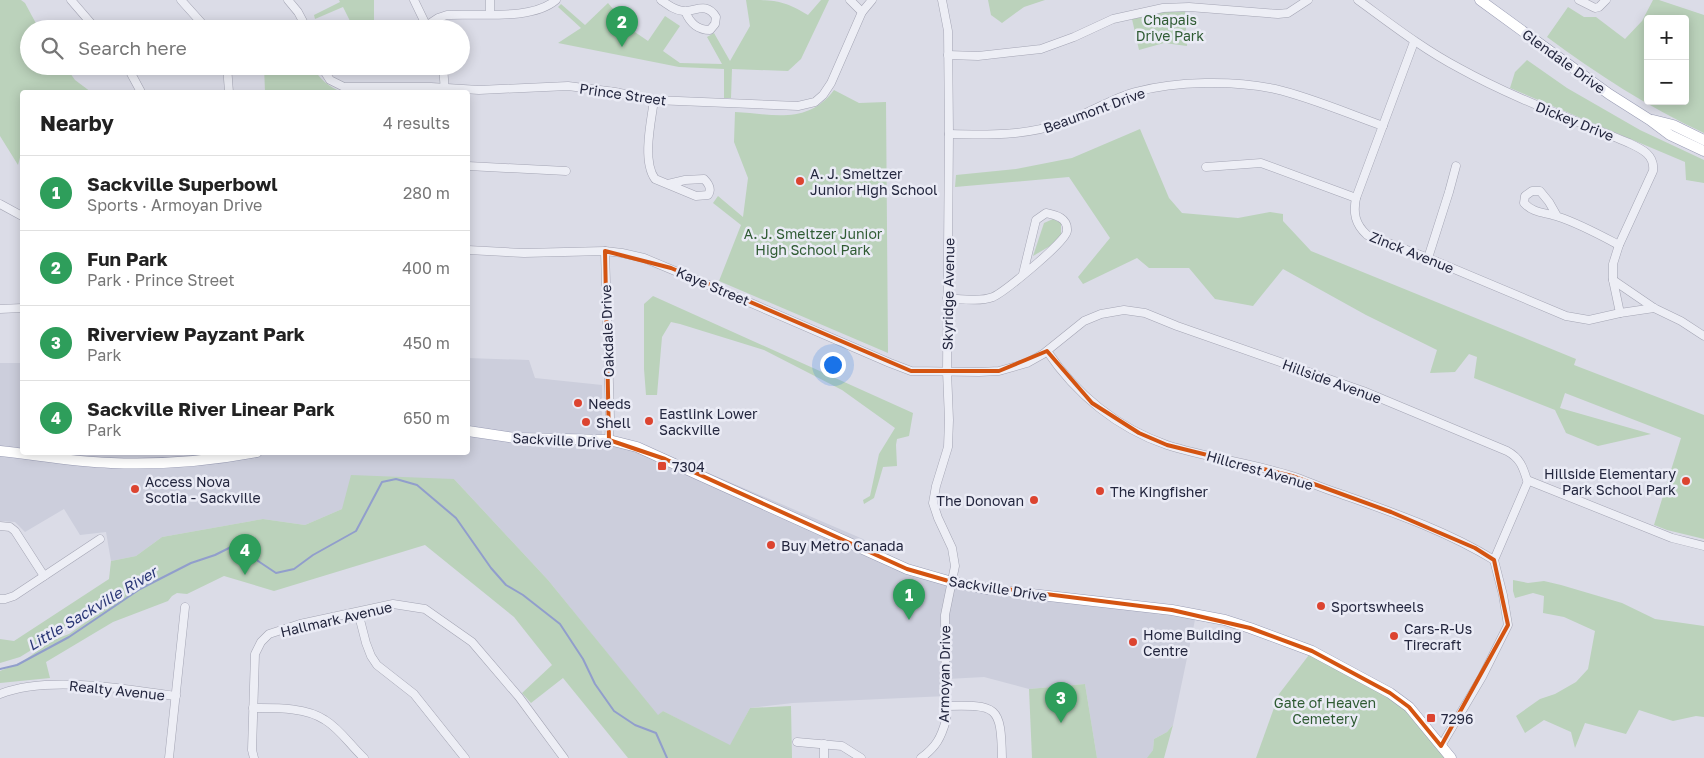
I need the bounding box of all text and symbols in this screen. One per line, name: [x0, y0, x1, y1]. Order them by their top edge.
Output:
pin: 2: [606, 6, 638, 47]
park label: Chapais Drive Park: [1136, 11, 1204, 44]
map controls: [1644, 15, 1689, 105]
button: +: [1644, 15, 1689, 60]
search box: [20, 20, 470, 75]
street label: Glendale Drive: [1519, 25, 1609, 97]
icon: search: [38, 34, 66, 62]
text: Search here: [78, 36, 187, 59]
button: −: [1644, 60, 1689, 105]
street label: Prince Street: [578, 79, 668, 109]
street label: Beaumont Drive: [1041, 84, 1147, 136]
street label: Dickey Drive: [1533, 98, 1617, 144]
text: Nearby: [40, 110, 114, 136]
text: 4 results: [383, 113, 450, 133]
place label: A. J. Smeltzer Junior High School: [810, 165, 938, 198]
text: Sackville Superbowl: [87, 172, 278, 195]
marker: A. J. Smeltzer Junior High School: [794, 175, 806, 187]
text: 1: [52, 183, 60, 203]
text: 280 m: [403, 183, 450, 203]
text: Sports · Armoyan Drive: [87, 195, 262, 215]
park label: A. J. Smeltzer Junior High School Park: [744, 225, 883, 258]
street label: Zinck Avenue: [1367, 227, 1457, 277]
street label: Skyridge Avenue: [939, 238, 957, 350]
text: Fun Park: [87, 247, 168, 270]
text: 2: [51, 258, 61, 278]
text: 400 m: [402, 258, 450, 278]
street label: Kaye Street: [674, 263, 752, 309]
text: Park · Prince Street: [87, 270, 235, 290]
street label: Oakdale Drive: [597, 284, 617, 378]
text: Riverview Payzant Park: [87, 322, 305, 345]
text: 3: [51, 333, 61, 353]
text: 450 m: [403, 333, 450, 353]
text: Park: [87, 345, 122, 365]
your location: [820, 352, 846, 378]
street label: Hillside Avenue: [1280, 355, 1384, 407]
place label: Needs: [588, 395, 631, 412]
text: Sackville River Linear Park: [87, 397, 335, 420]
marker: Needs: [572, 397, 584, 409]
place label: Eastlink Lower Sackville: [659, 405, 758, 438]
text: 4: [51, 408, 61, 428]
text: 650 m: [403, 408, 450, 428]
place label: Shell: [596, 414, 631, 431]
marker: Eastlink Lower Sackville: [643, 415, 655, 427]
marker: Shell: [580, 416, 592, 428]
text: Park: [87, 420, 122, 440]
street label: Sackville Drive: [512, 429, 612, 451]
street label: Hillcrest Avenue: [1205, 447, 1315, 493]
place label: 7304: [672, 458, 705, 475]
marker: 7304: [656, 460, 668, 472]
place label: Hillside Elementary Park School Park: [1544, 465, 1676, 498]
place label: Access Nova Scotia - Sackville: [145, 473, 261, 506]
marker: Hillside Elementary Park School Park: [1680, 475, 1692, 487]
marker: Access Nova Scotia - Sackville: [129, 483, 141, 495]
place label: The Kingfisher: [1110, 483, 1209, 500]
marker: The Kingfisher: [1094, 485, 1106, 497]
place label: The Donovan: [936, 492, 1024, 509]
marker: The Donovan: [1028, 494, 1040, 506]
pin: 4: [229, 534, 261, 575]
place label: Buy Metro Canada: [781, 537, 904, 554]
marker: Buy Metro Canada: [765, 539, 777, 551]
water label: Little Sackville River: [24, 561, 162, 654]
street label: Sackville Drive: [948, 572, 1048, 604]
pin: 1: [893, 579, 925, 620]
street label: Hallmark Avenue: [278, 598, 394, 640]
place label: Sportswheels: [1331, 598, 1424, 615]
marker: Sportswheels: [1315, 600, 1327, 612]
place label: Cars-R-Us Tirecraft: [1404, 620, 1472, 653]
street label: Armoyan Drive: [935, 625, 953, 723]
place label: Home Building Centre: [1143, 626, 1242, 659]
marker: Cars-R-Us Tirecraft: [1388, 630, 1400, 642]
marker: Home Building Centre: [1127, 636, 1139, 648]
street label: Realty Avenue: [68, 677, 166, 703]
pin: 3: [1045, 682, 1077, 723]
park label: Gate of Heaven Cemetery: [1274, 694, 1376, 727]
place label: 7296: [1441, 710, 1473, 727]
marker: 7296: [1425, 712, 1437, 724]

